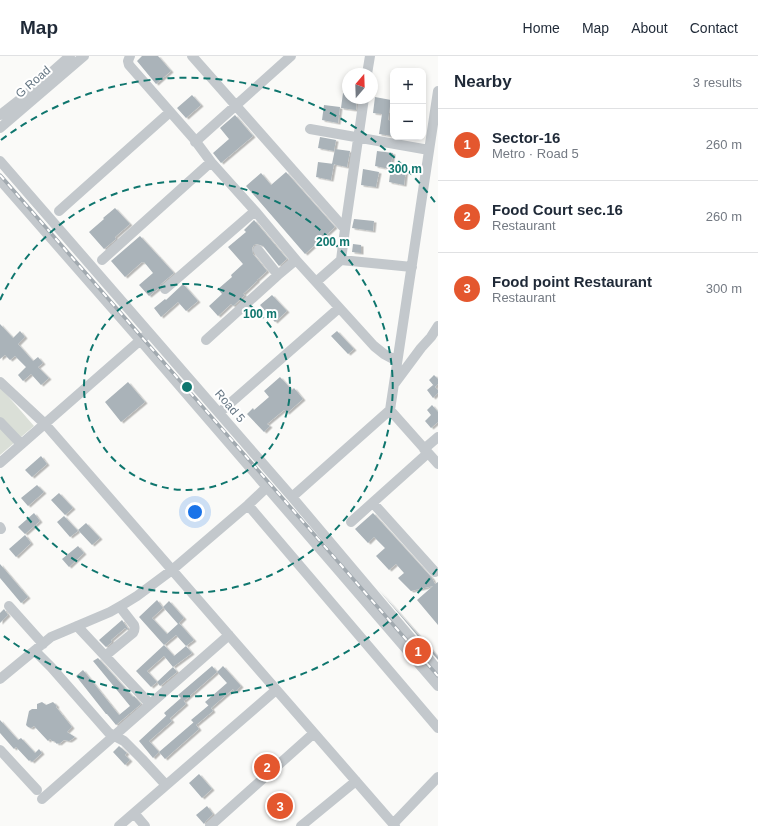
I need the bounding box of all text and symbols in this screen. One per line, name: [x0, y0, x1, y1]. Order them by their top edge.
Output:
text: Map: [20, 17, 58, 38]
text: Home: [523, 20, 560, 36]
text: Map: [582, 20, 609, 36]
text: About: [631, 20, 668, 36]
text: Contact: [690, 20, 738, 36]
street label: G Road: [13, 63, 53, 101]
north arrow: [342, 68, 378, 104]
map controls: [390, 68, 426, 140]
button: +: [390, 68, 426, 104]
text: Nearby: [454, 72, 512, 91]
text: 3 results: [693, 75, 742, 90]
button: −: [390, 104, 426, 140]
text: Sector-16: [492, 129, 560, 146]
text: 1: [463, 137, 471, 152]
text: 260 m: [706, 137, 742, 152]
text: Metro · Road 5: [492, 146, 579, 161]
text: 300 m: [388, 162, 422, 176]
text: Food Court sec.16: [492, 201, 623, 218]
text: 2: [463, 209, 471, 224]
text: 260 m: [706, 209, 742, 224]
text: Restaurant: [492, 218, 556, 233]
text: 200 m: [316, 235, 350, 249]
text: Food point Restaurant: [492, 273, 652, 290]
text: 3: [463, 281, 471, 296]
text: 300 m: [706, 281, 742, 296]
text: Restaurant: [492, 290, 556, 305]
text: 100 m: [243, 307, 277, 321]
centre of rings: [180, 380, 194, 394]
street label: Road 5: [212, 387, 248, 425]
your location: [185, 502, 205, 522]
pin: 1: [405, 636, 431, 666]
pin: 2: [254, 752, 280, 782]
pin: 3: [267, 791, 293, 821]

